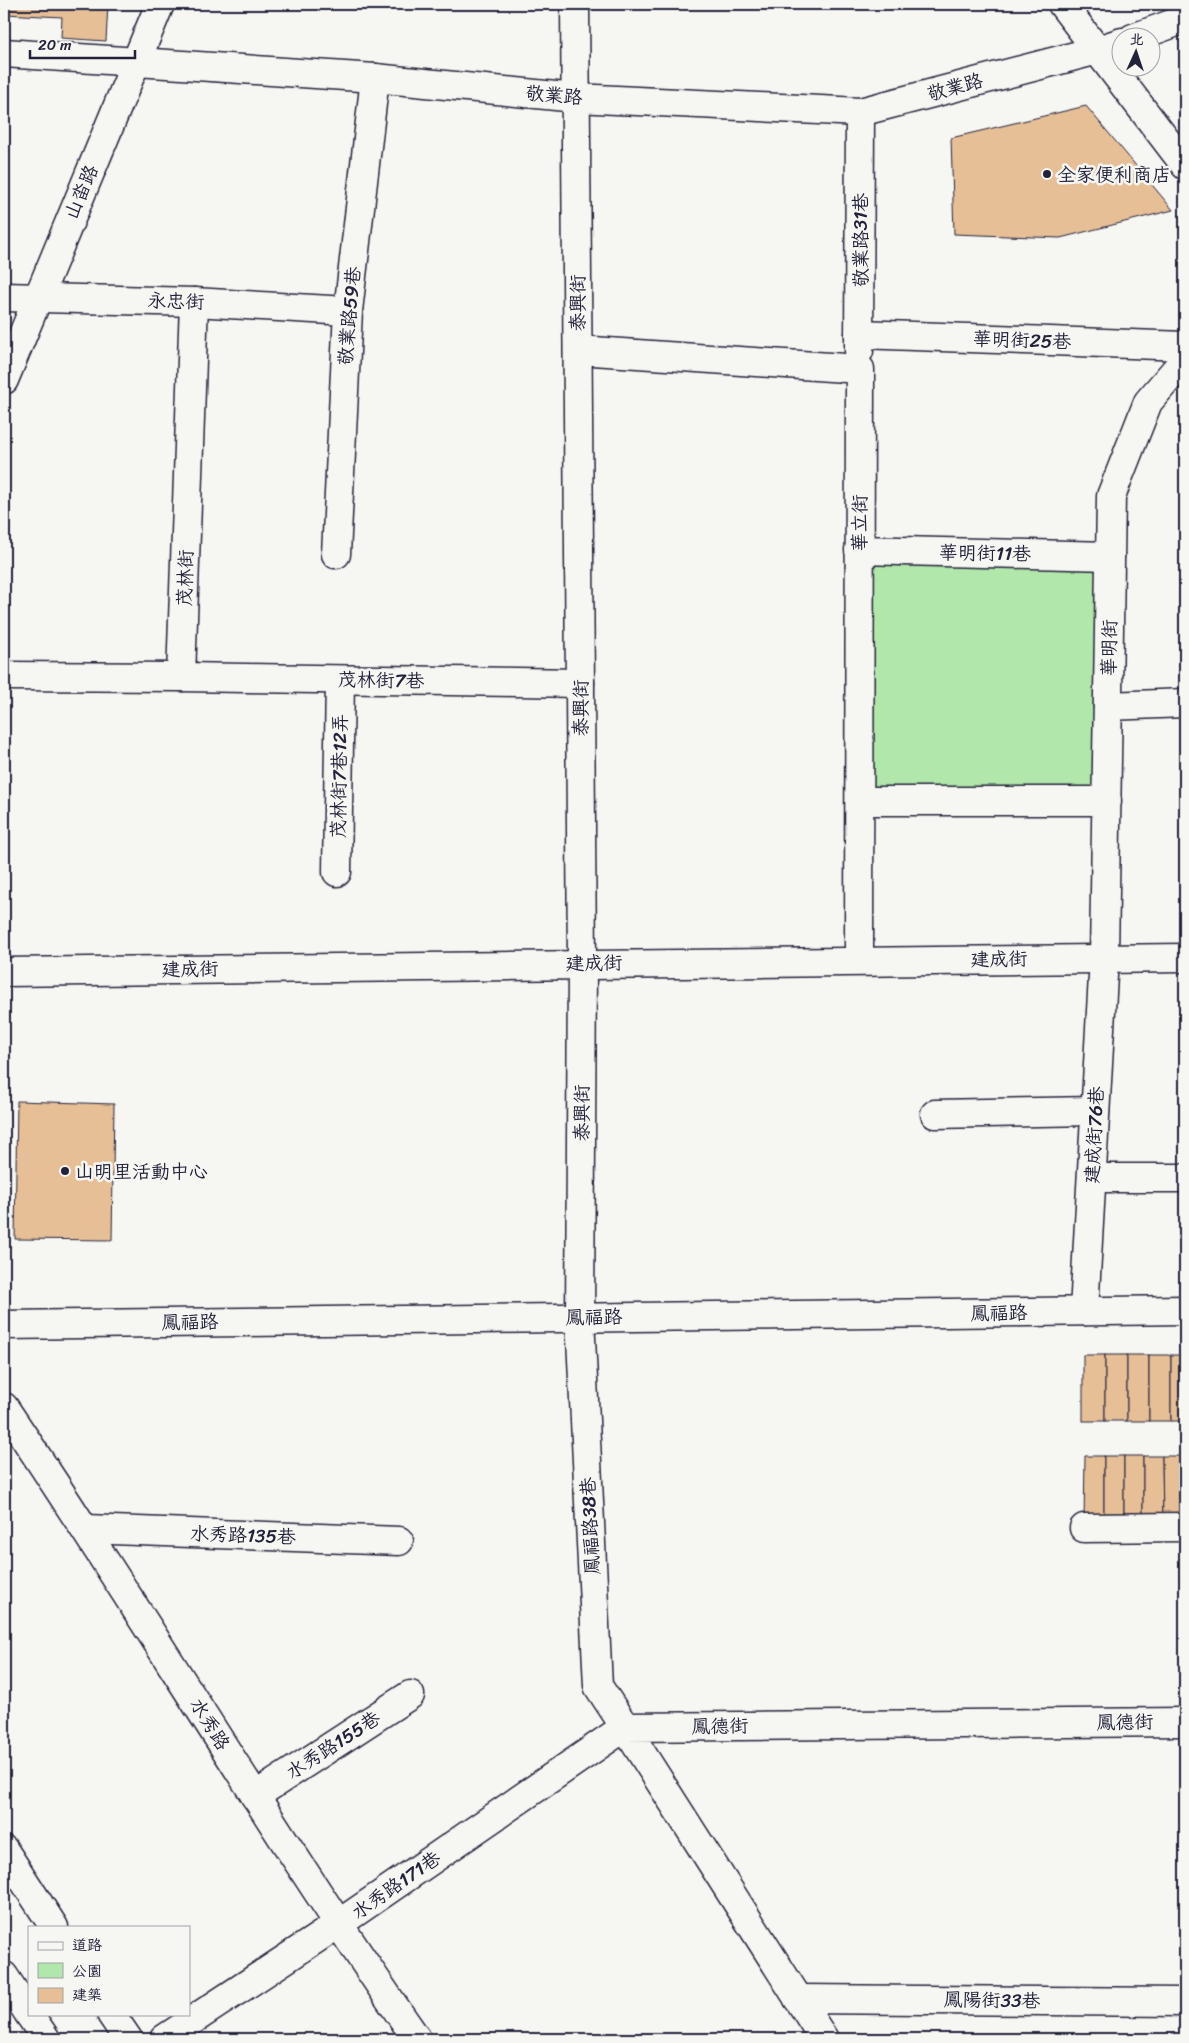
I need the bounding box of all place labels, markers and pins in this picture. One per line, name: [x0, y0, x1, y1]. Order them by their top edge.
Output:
place label: 全家便利商店: [1057, 158, 1171, 191]
marker: 全家便利商店: [1041, 168, 1053, 180]
place label: 山明里活動中心: [75, 1155, 208, 1188]
marker: 山明里活動中心: [59, 1165, 71, 1177]

